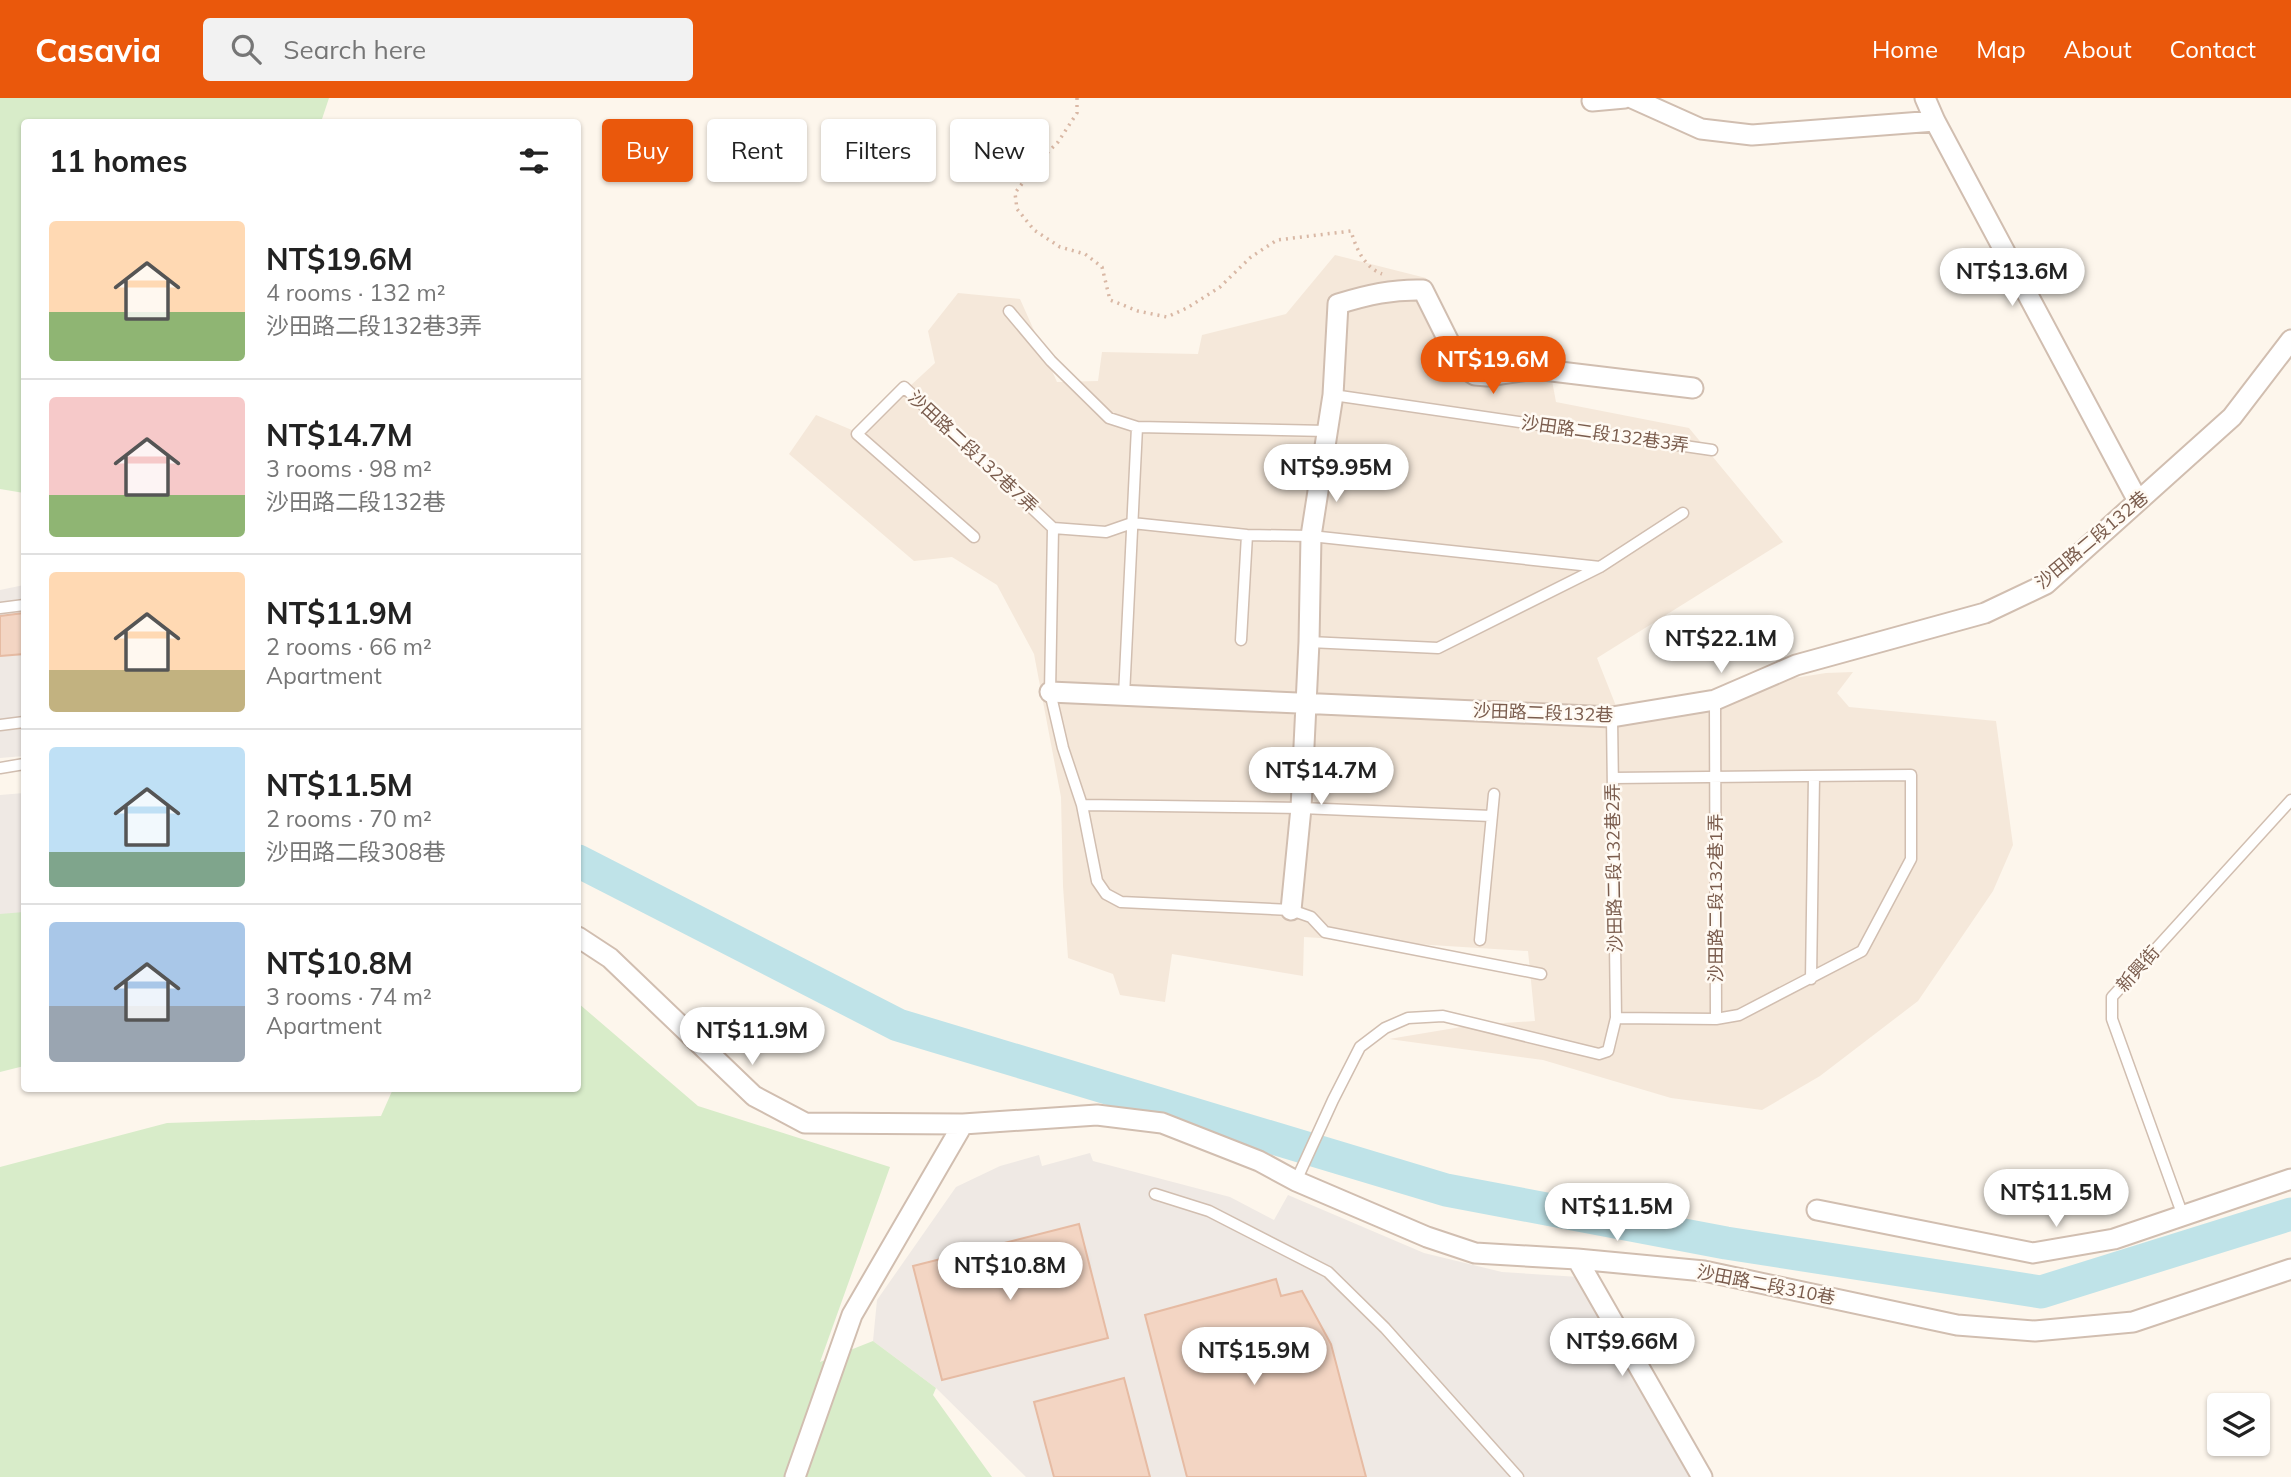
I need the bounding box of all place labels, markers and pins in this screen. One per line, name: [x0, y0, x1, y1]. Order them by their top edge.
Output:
pin: NT$13.6M: [1940, 248, 2084, 308]
pin: NT$19.6M: [1421, 336, 1565, 396]
pin: NT$9.95M: [1264, 444, 1408, 504]
pin: NT$22.1M: [1649, 616, 1793, 675]
pin: NT$14.7M: [1249, 748, 1393, 807]
pin: NT$11.9M: [680, 1007, 824, 1067]
pin: NT$11.5M: [1984, 1170, 2128, 1229]
pin: NT$11.5M: [1545, 1184, 1689, 1243]
pin: NT$10.8M: [938, 1242, 1082, 1302]
pin: NT$9.66M: [1550, 1318, 1694, 1378]
pin: NT$15.9M: [1182, 1328, 1326, 1387]

